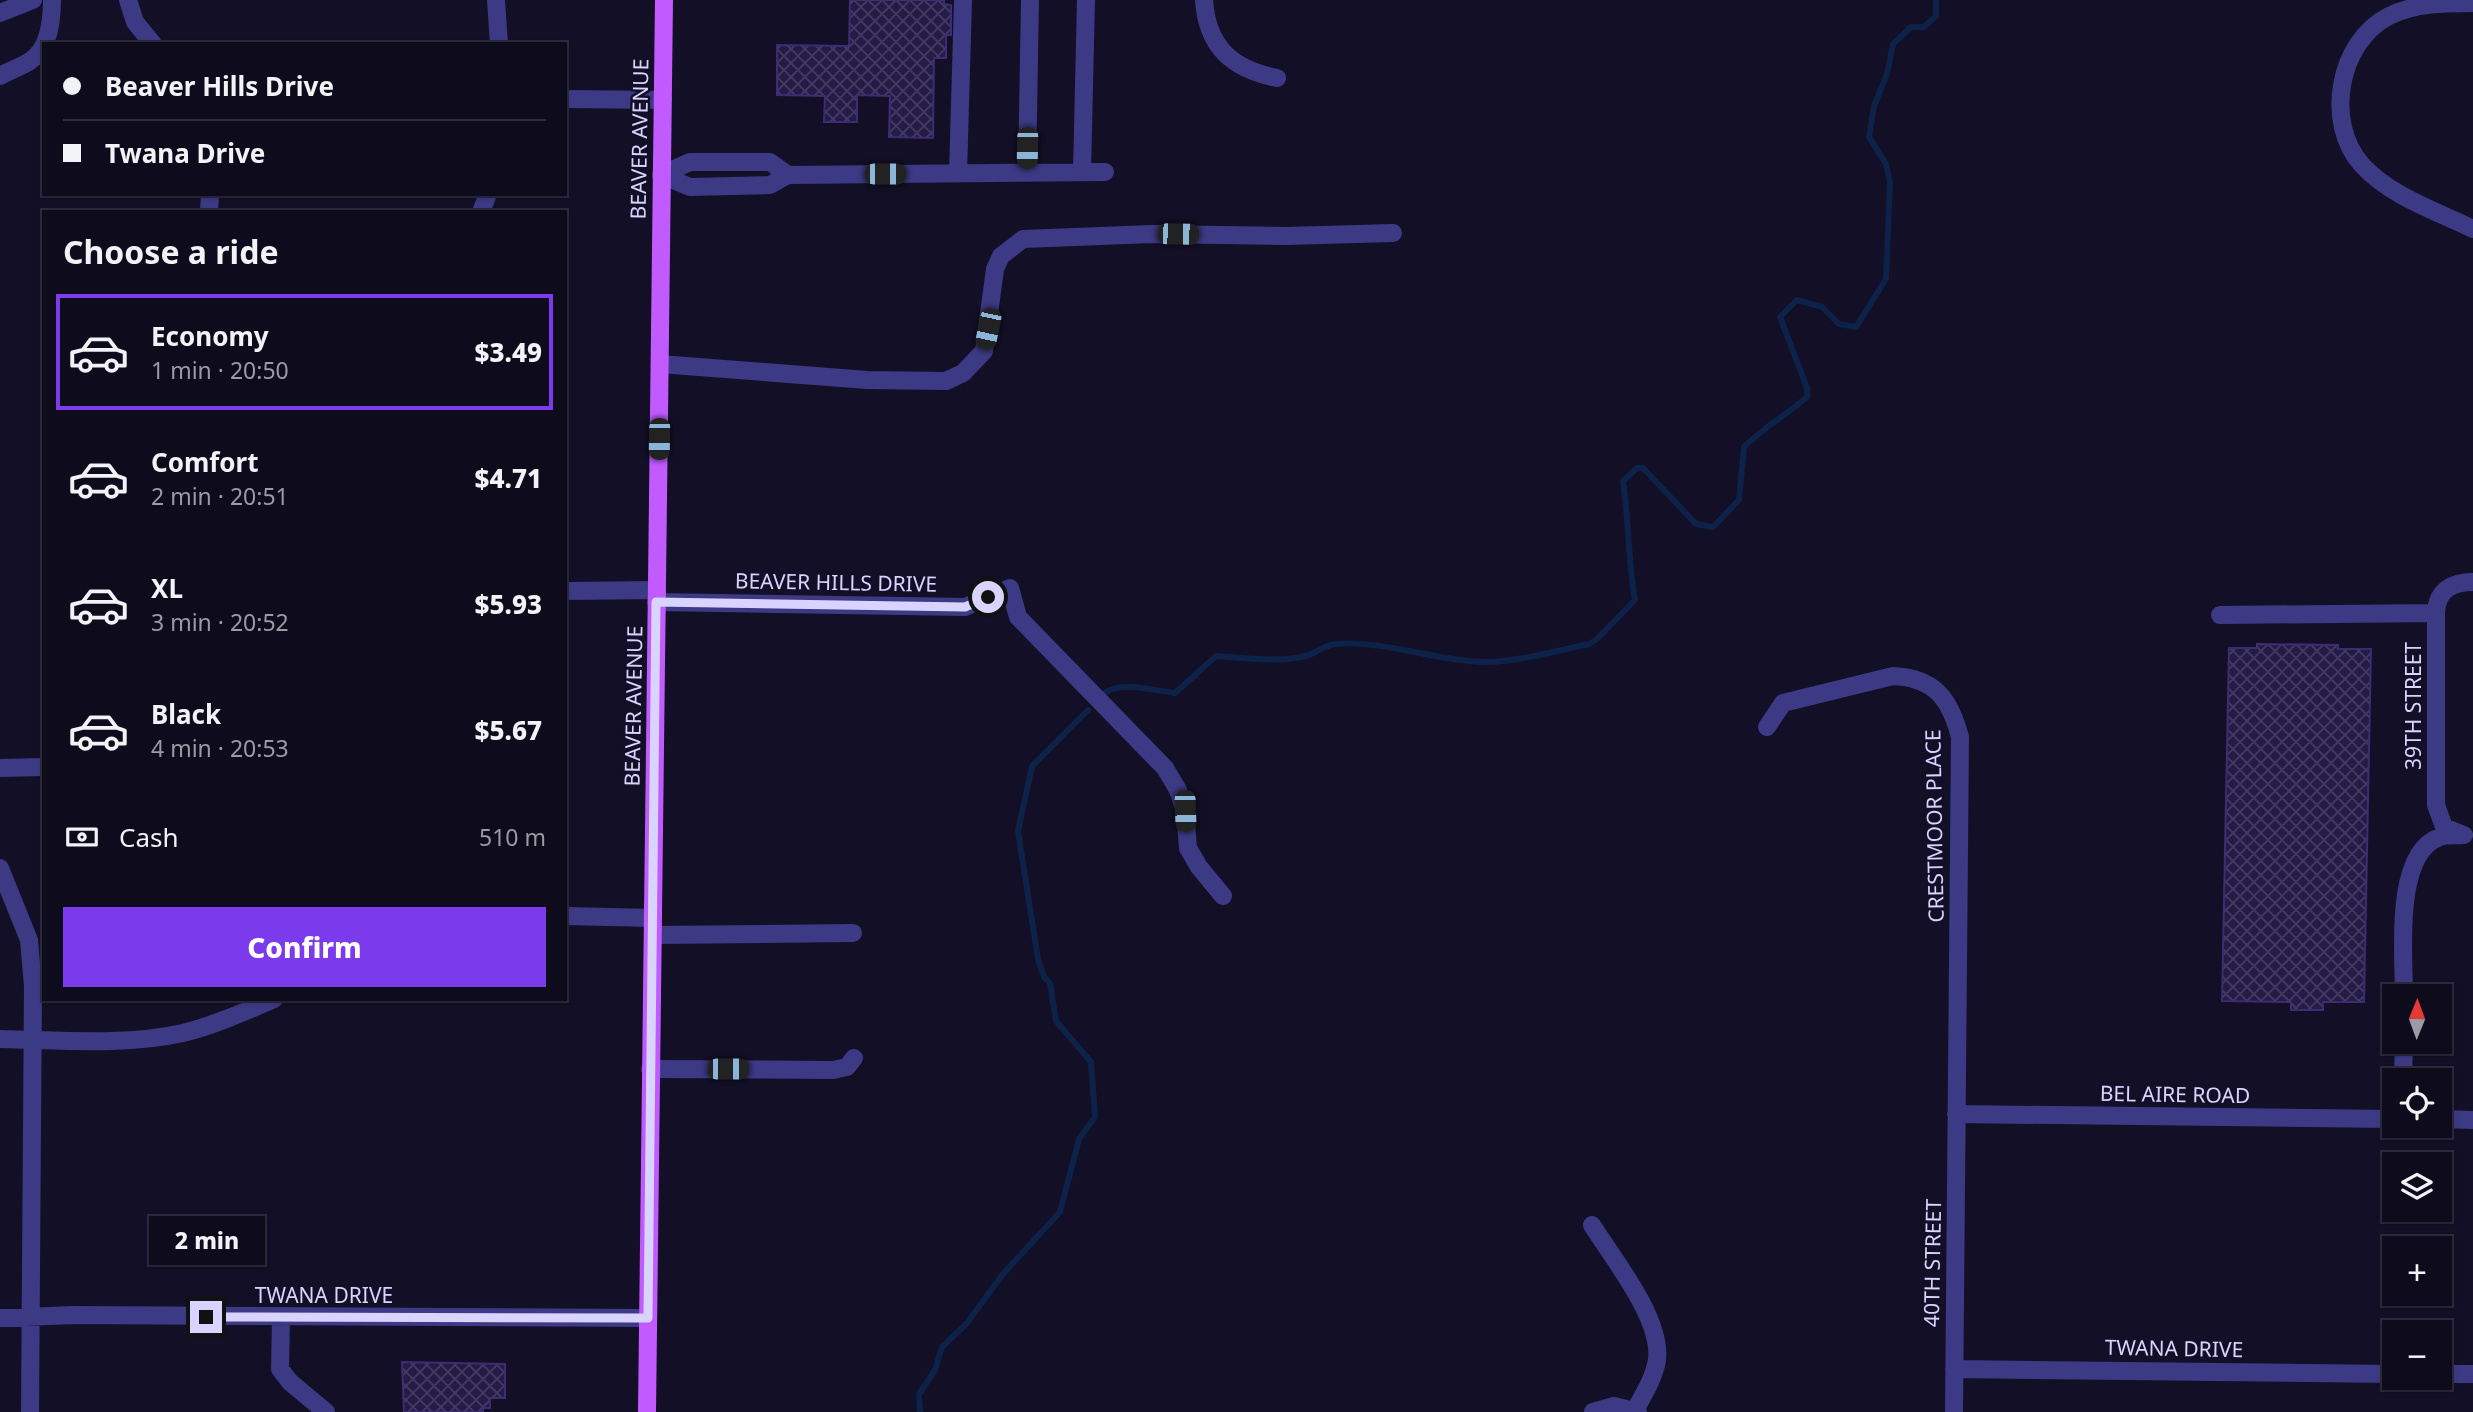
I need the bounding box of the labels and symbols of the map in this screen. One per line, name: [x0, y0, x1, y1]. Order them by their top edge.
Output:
street label: BEAVER AVENUE: [624, 58, 654, 220]
car: [1017, 127, 1038, 169]
car: [865, 164, 907, 185]
car: [1157, 223, 1200, 245]
car: [974, 306, 1003, 352]
car: [649, 418, 670, 460]
street label: BEAVER HILLS DRIVE: [735, 566, 937, 598]
route start: [972, 581, 1004, 613]
street label: BEAVER AVENUE: [618, 625, 648, 787]
street label: 39TH STREET: [2399, 642, 2427, 770]
street label: CRESTMOOR PLACE: [1918, 729, 1950, 923]
car: [1174, 790, 1197, 832]
north arrow: [2382, 984, 2452, 1054]
car: [708, 1059, 750, 1080]
street label: BEL AIRE ROAD: [2100, 1079, 2250, 1109]
street label: 40TH STREET: [1917, 1198, 1947, 1327]
callout: 2 min: [148, 1216, 264, 1264]
street label: TWANA DRIVE: [255, 1281, 393, 1309]
route end: [190, 1301, 222, 1333]
street label: TWANA DRIVE: [2105, 1333, 2243, 1363]

